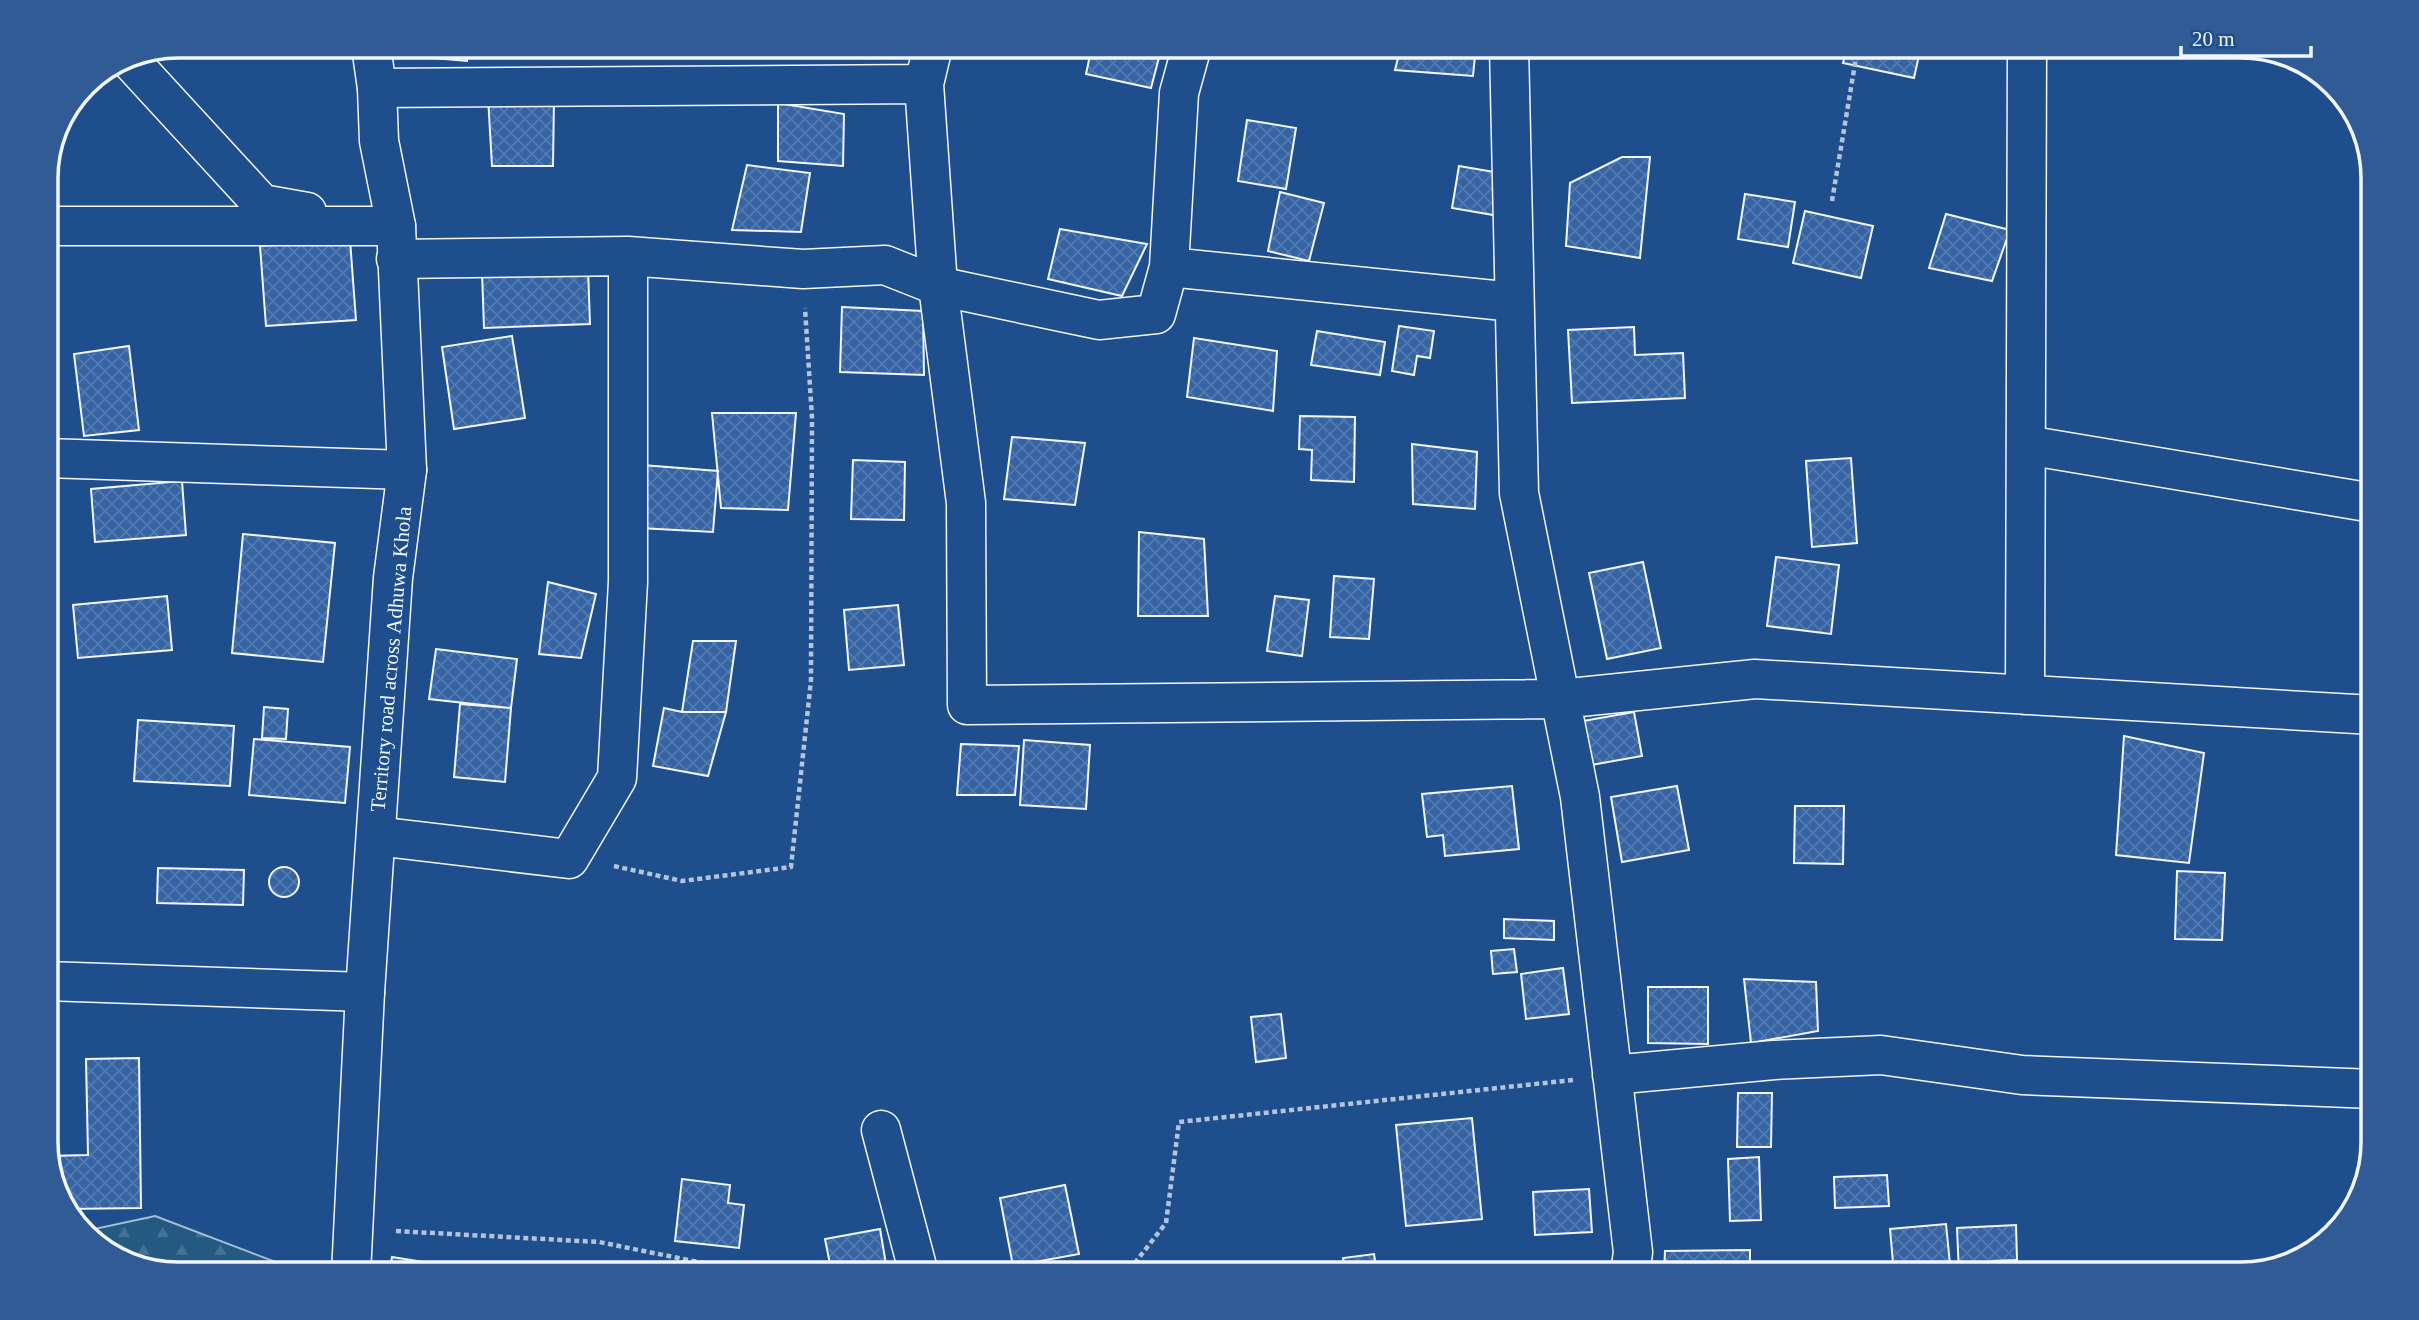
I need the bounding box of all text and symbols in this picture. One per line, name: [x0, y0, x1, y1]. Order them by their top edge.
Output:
scale bar: [2181, 14, 2310, 58]
text: 20 m: [2192, 27, 2235, 51]
street label: Territory road across Adhuwa Khola: [366, 505, 416, 813]

